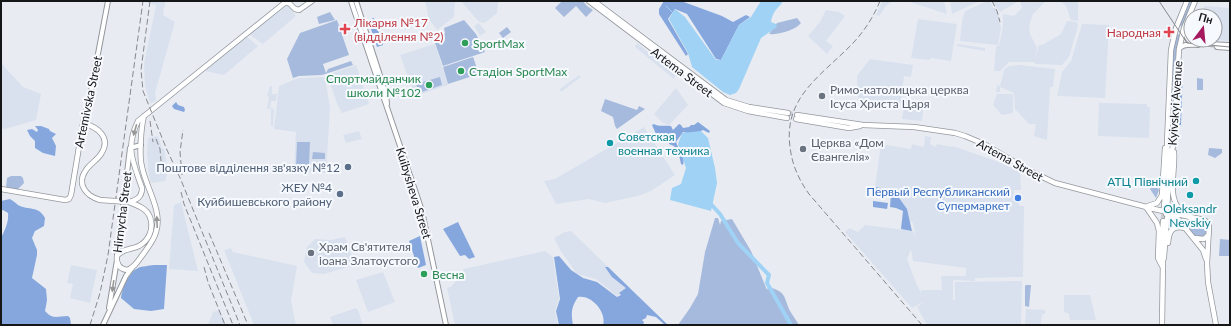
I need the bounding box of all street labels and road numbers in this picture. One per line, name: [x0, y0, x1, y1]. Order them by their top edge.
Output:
street label: Artema Street: [648, 44, 716, 101]
street label: Artemivska Street: [71, 54, 105, 149]
street label: Kyivskyi Avenue: [1165, 60, 1185, 146]
street label: Artema Street: [974, 136, 1046, 185]
street label: Kuibysheva Street: [393, 146, 435, 241]
street label: Hirnycha Street: [110, 170, 135, 254]

